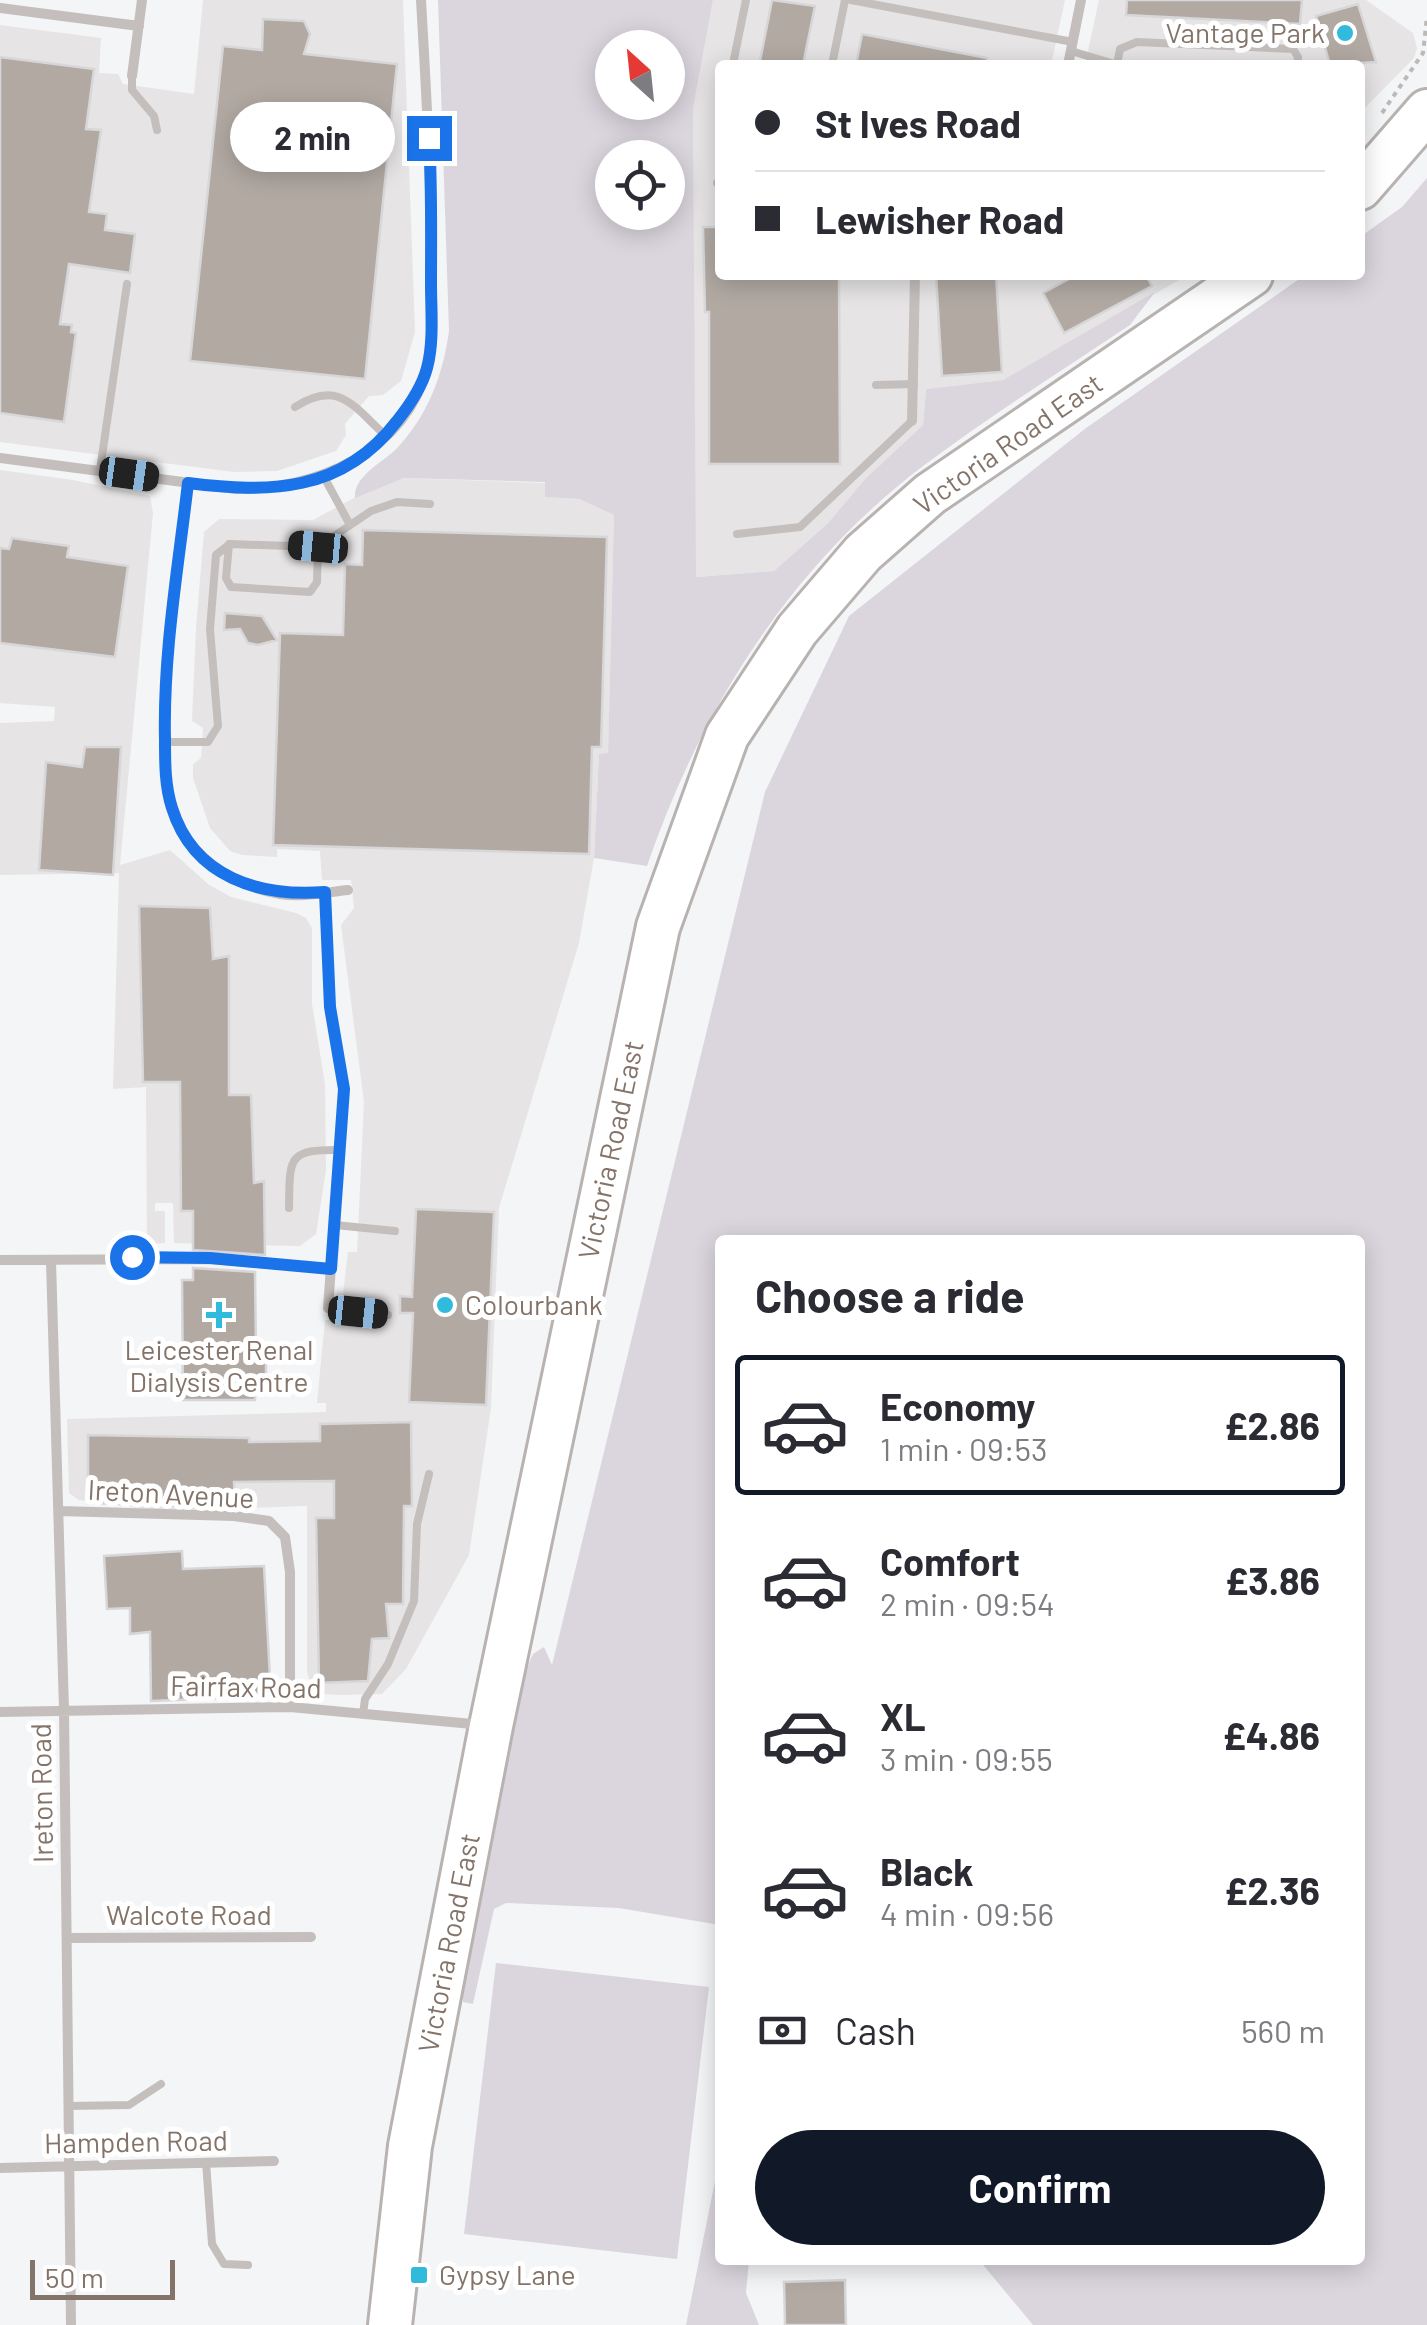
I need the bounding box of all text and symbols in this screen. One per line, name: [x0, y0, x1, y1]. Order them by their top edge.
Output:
place label: Vantage Park: [1165, 15, 1325, 49]
marker: Vantage Park: [1334, 22, 1356, 44]
north arrow: [595, 30, 685, 120]
map controls: [595, 30, 685, 230]
text: St Ives Road: [815, 100, 1021, 146]
callout: 2 min: [229, 103, 394, 173]
route end: [407, 116, 452, 161]
text: 2 min: [274, 118, 351, 156]
button: locate: [595, 140, 685, 230]
text: Lewisher Road: [815, 196, 1064, 242]
street label: Victoria Road East: [906, 365, 1108, 521]
car: [97, 455, 161, 493]
car: [287, 529, 349, 565]
street label: Victoria Road East: [570, 1037, 650, 1262]
route start: [110, 1235, 155, 1280]
text: Choose a ride: [755, 1268, 1025, 1322]
place label: Colourbank: [465, 1287, 603, 1321]
car: [327, 1294, 389, 1330]
marker: Colourbank: [434, 1294, 456, 1316]
marker: Leicester Renal Dialysis Centre: [206, 1302, 232, 1328]
place label: Leicester Renal Dialysis Centre: [125, 1332, 313, 1398]
icon: car: [760, 1380, 850, 1470]
text: Economy: [880, 1383, 1035, 1429]
text: £2.86: [1224, 1402, 1320, 1448]
text: 1 min · 09:53: [880, 1429, 1048, 1467]
street label: Ireton Avenue: [87, 1472, 255, 1514]
icon: car: [760, 1535, 850, 1625]
text: Comfort: [880, 1538, 1020, 1584]
text: £3.86: [1225, 1557, 1320, 1603]
text: 2 min · 09:54: [880, 1584, 1055, 1622]
street label: Fairfax Road: [170, 1668, 322, 1704]
icon: car: [760, 1690, 850, 1780]
text: XL: [880, 1693, 926, 1739]
text: £4.86: [1222, 1712, 1320, 1758]
street label: Ireton Road: [23, 1723, 59, 1863]
text: 3 min · 09:55: [880, 1739, 1053, 1777]
street label: Victoria Road East: [410, 1830, 486, 2055]
icon: car: [760, 1845, 850, 1935]
text: Black: [880, 1848, 974, 1894]
text: £2.36: [1224, 1867, 1320, 1913]
text: 4 min · 09:56: [880, 1894, 1054, 1932]
street label: Walcote Road: [106, 1897, 272, 1931]
icon: cash: [755, 2003, 810, 2058]
text: Cash: [835, 2007, 916, 2053]
text: 560 m: [1241, 2011, 1325, 2049]
street label: Hampden Road: [44, 2122, 228, 2160]
button: Confirm: [755, 2130, 1325, 2245]
scale bar: [30, 2255, 175, 2300]
place label: Gypsy Lane: [439, 2257, 576, 2291]
text: 50 m: [45, 2260, 104, 2294]
marker: Gypsy Lane: [408, 2264, 430, 2286]

